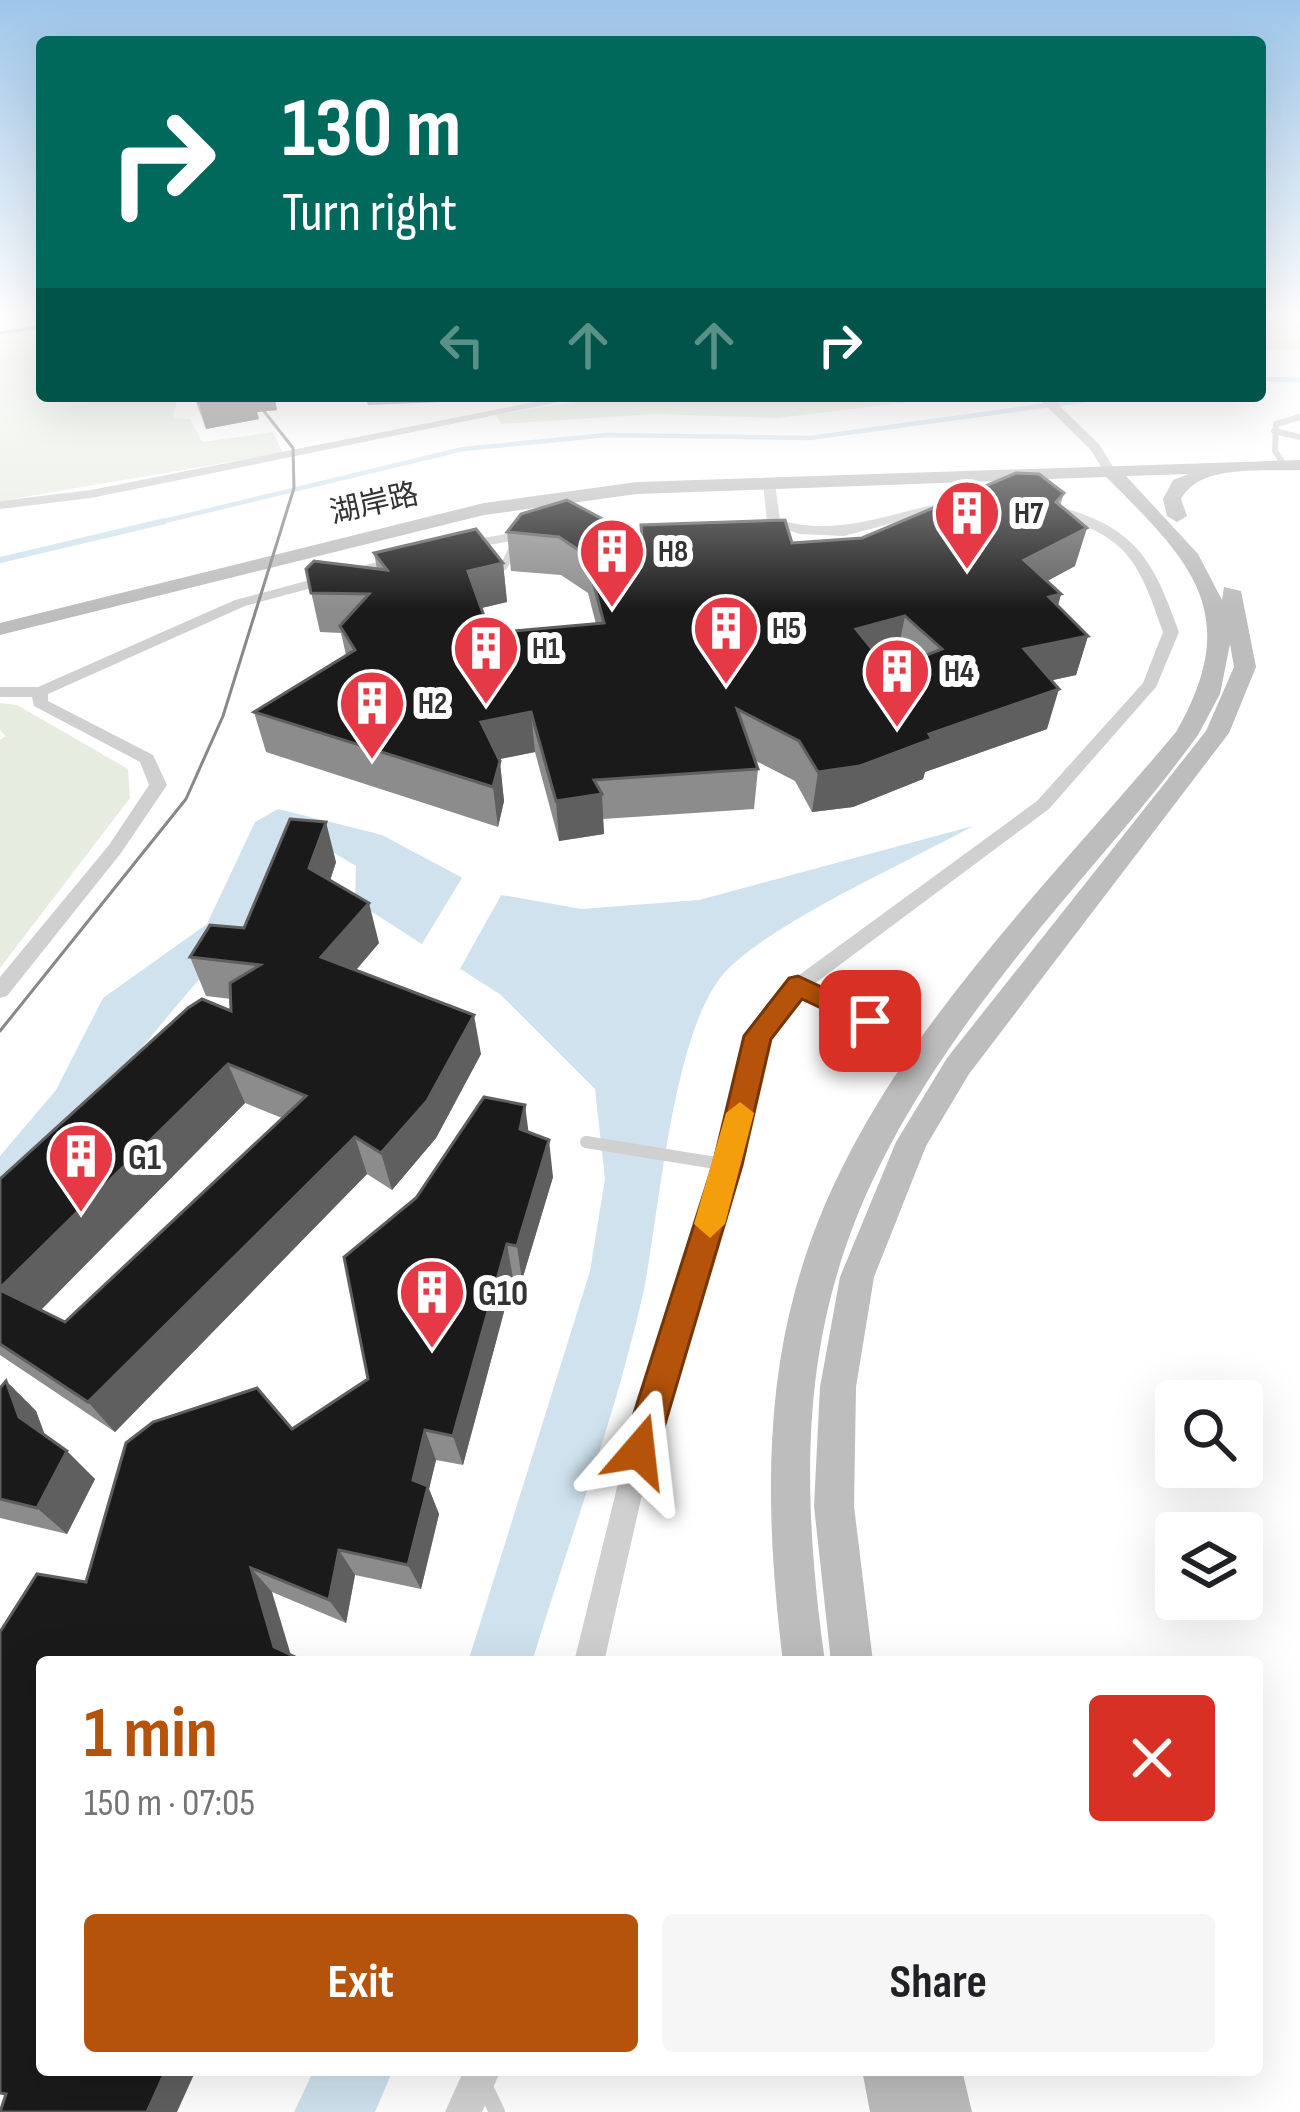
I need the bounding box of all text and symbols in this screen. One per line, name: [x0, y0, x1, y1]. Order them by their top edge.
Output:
text: 130 m: [282, 79, 461, 180]
icon: right: [84, 84, 240, 240]
text: Turn right: [282, 181, 457, 246]
icon: left: [429, 312, 495, 378]
icon: ahead: [555, 312, 621, 378]
icon: ahead: [681, 312, 747, 378]
icon: right: [807, 312, 873, 378]
street label: 湖岸路: [326, 476, 422, 532]
building icon: H7: [932, 478, 1002, 572]
place label: H7: [1014, 496, 1044, 532]
building icon: H8: [577, 516, 647, 610]
place label: H8: [658, 534, 688, 570]
building icon: H5: [691, 593, 761, 687]
place label: H5: [772, 611, 801, 647]
building icon: H1: [451, 613, 521, 707]
place label: H1: [532, 631, 560, 667]
building icon: H4: [862, 636, 932, 730]
place label: H4: [944, 654, 974, 690]
building icon: H2: [337, 668, 407, 762]
place label: H2: [418, 686, 447, 722]
pin: [819, 970, 921, 1072]
icon: arrive: [837, 988, 903, 1054]
building icon: G1: [46, 1121, 116, 1215]
place label: G1: [128, 1137, 161, 1180]
building icon: G10: [397, 1257, 467, 1351]
place label: G10: [478, 1273, 528, 1316]
map controls: [1155, 1380, 1263, 1620]
button: search: [1155, 1380, 1263, 1488]
position arrow: [576, 1388, 702, 1514]
button: layers: [1155, 1512, 1263, 1620]
text: 1 min: [84, 1691, 218, 1778]
button: close: [1089, 1695, 1215, 1821]
text: 150 m · 07:05: [84, 1780, 255, 1827]
button: Exit: [84, 1914, 638, 2052]
button: Share: [662, 1914, 1215, 2052]

